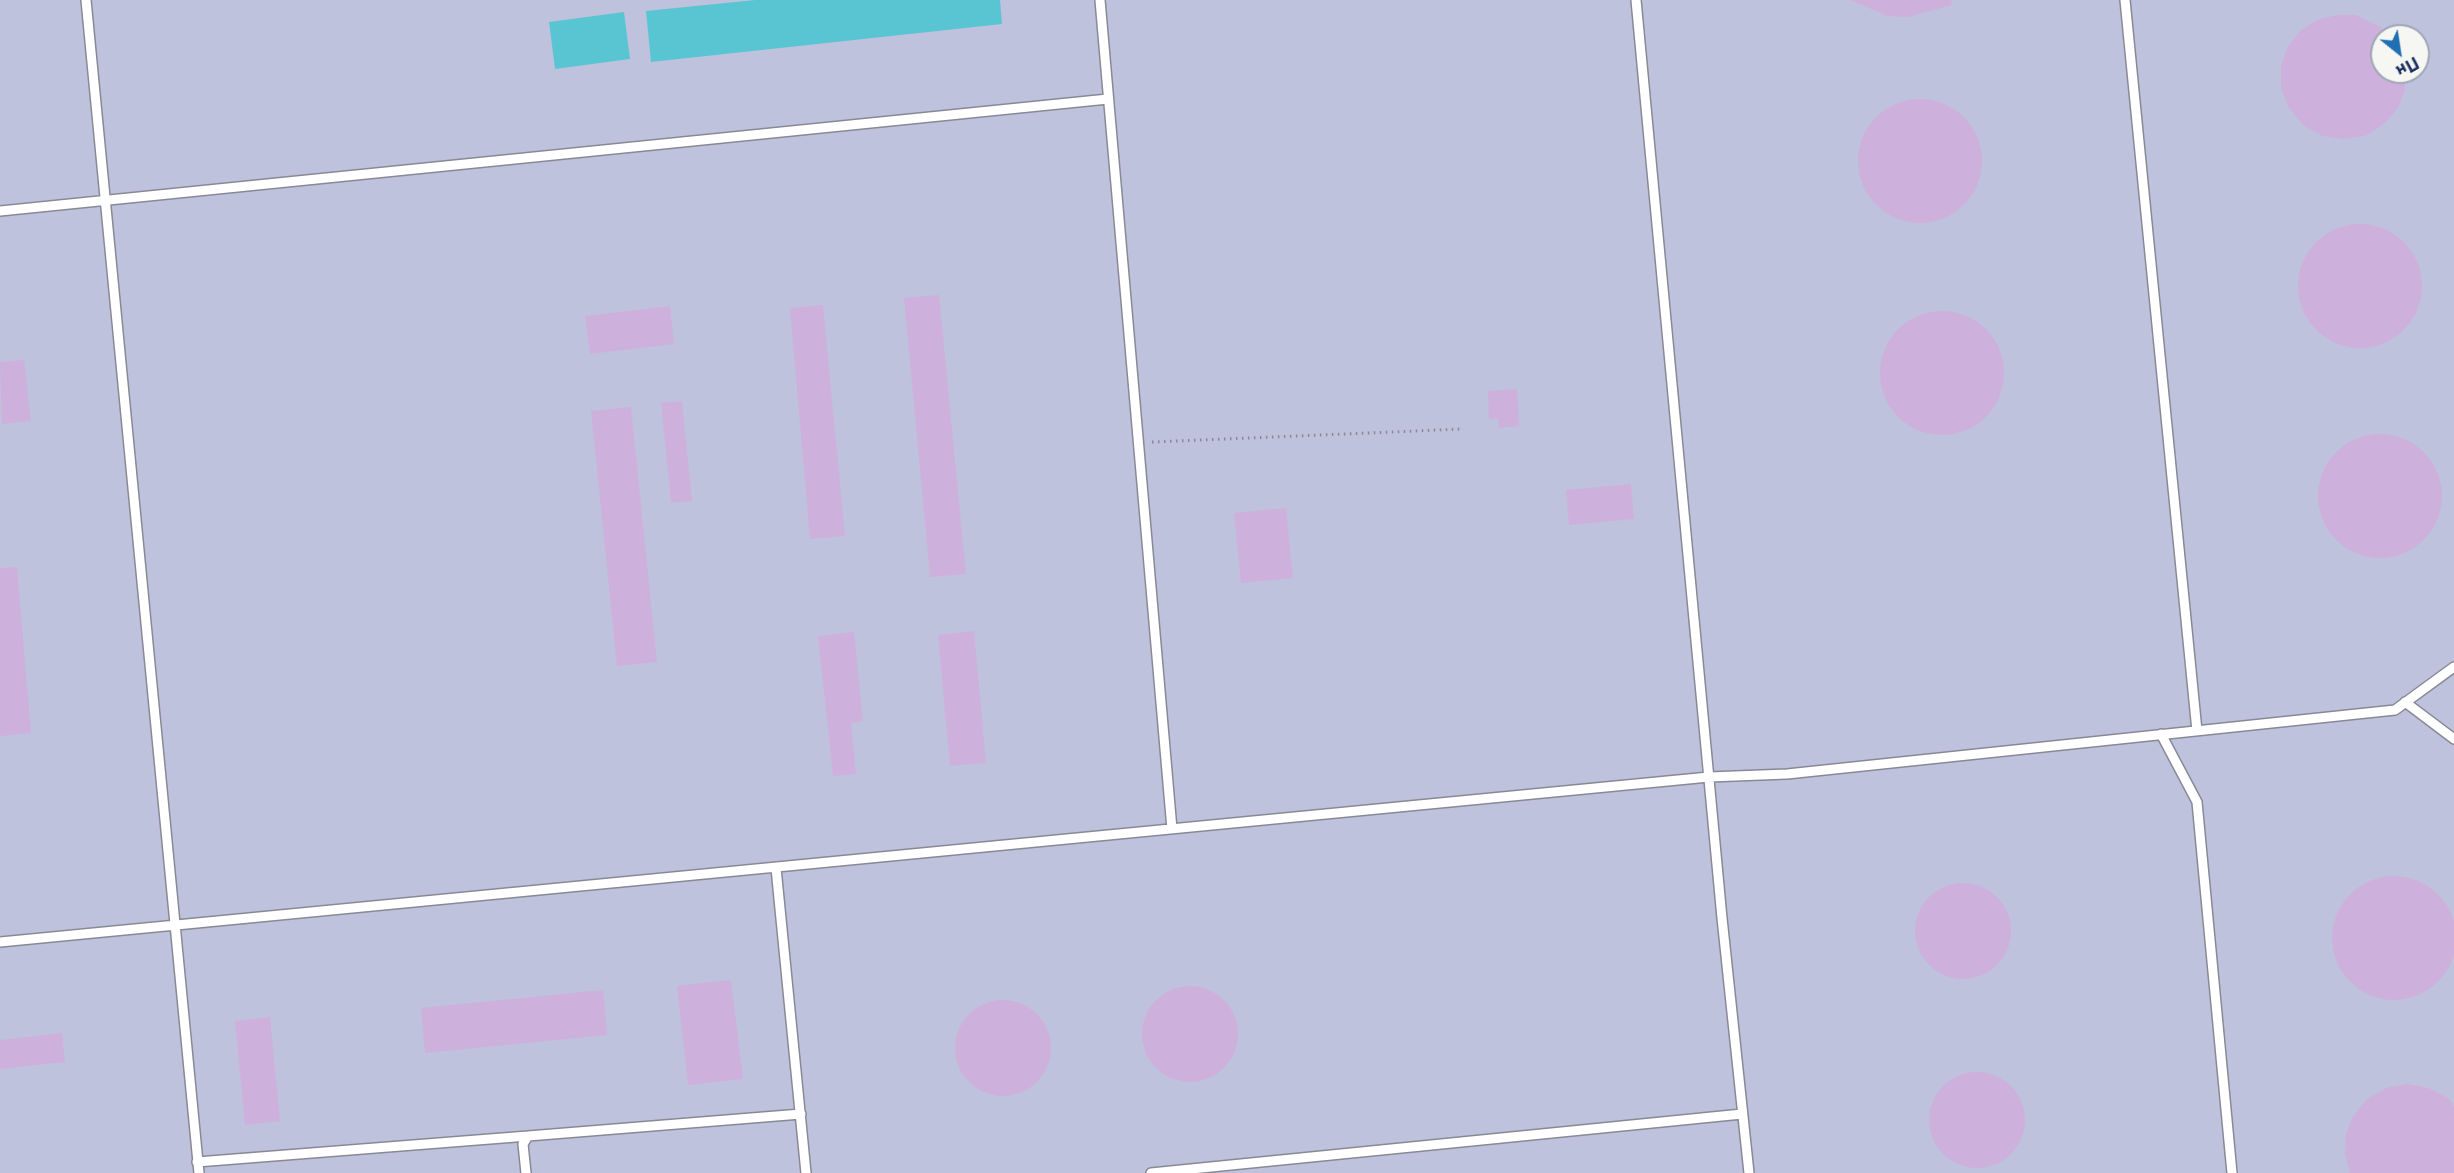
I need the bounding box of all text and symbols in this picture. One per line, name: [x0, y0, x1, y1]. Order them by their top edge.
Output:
north arrow: [2370, 24, 2430, 84]
text: Пн: [2392, 52, 2424, 84]

